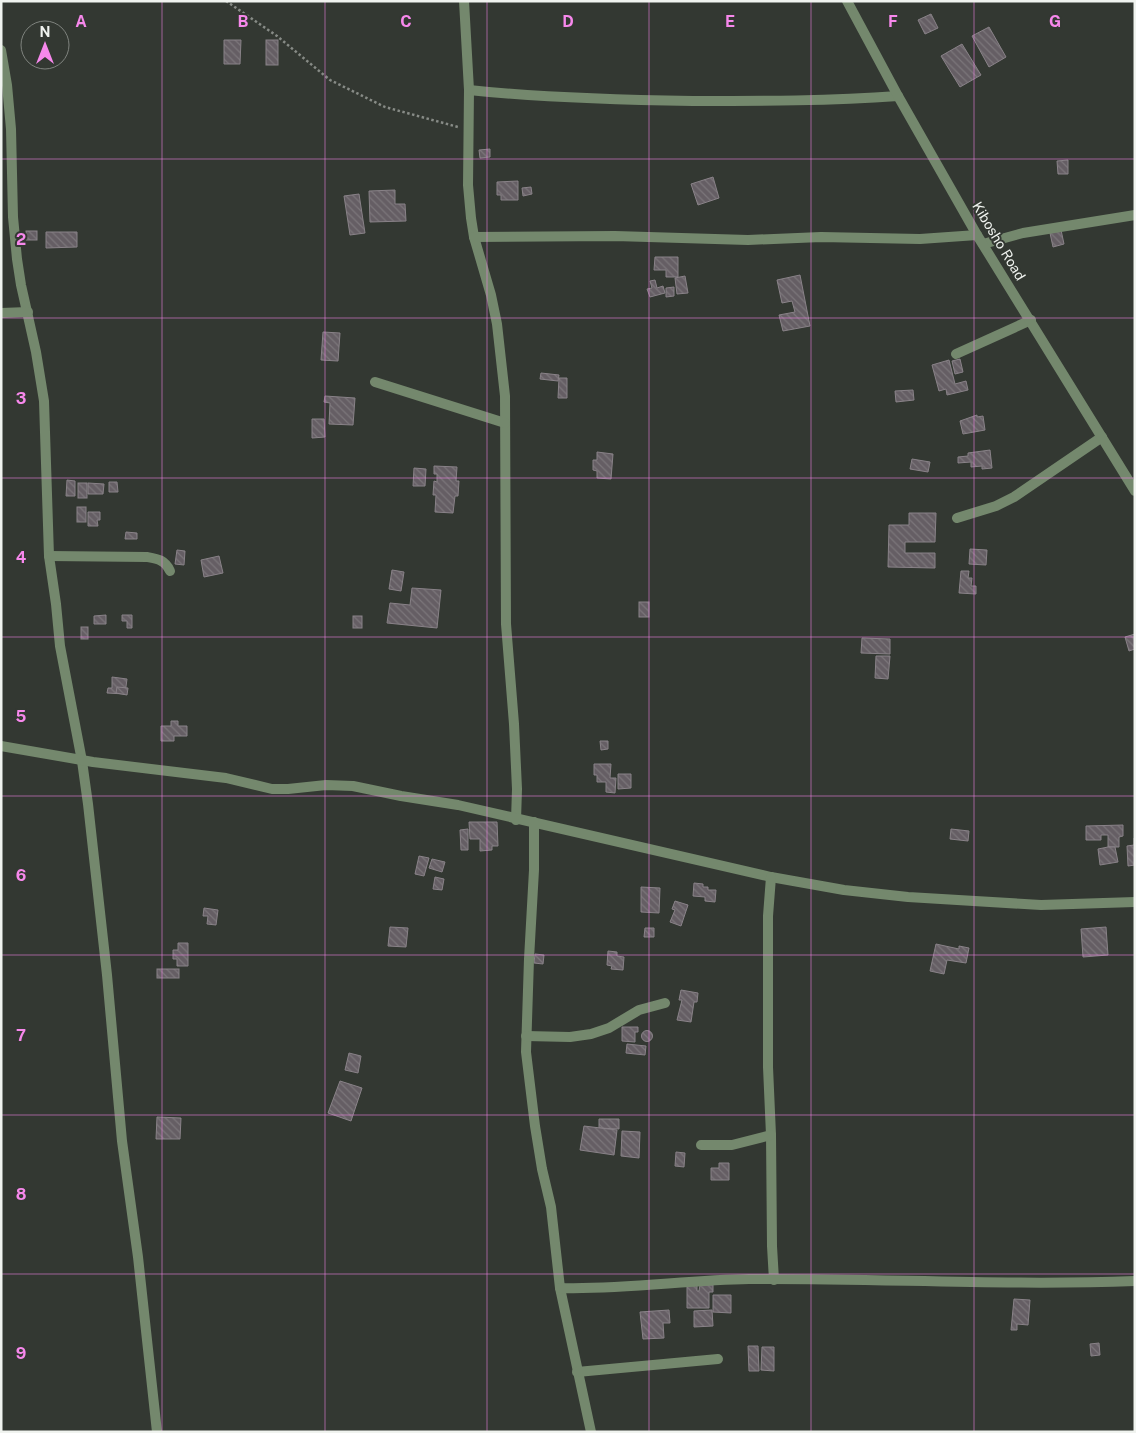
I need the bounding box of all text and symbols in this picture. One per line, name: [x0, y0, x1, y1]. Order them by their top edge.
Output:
text: A: [75, 12, 87, 31]
text: B: [238, 12, 249, 31]
text: C: [400, 12, 412, 31]
text: D: [562, 12, 574, 31]
text: E: [725, 12, 735, 31]
text: F: [888, 12, 898, 31]
text: G: [1049, 12, 1061, 31]
north arrow: [20, 20, 70, 70]
text: N: [40, 24, 50, 40]
street label: Kibosho Road: [969, 199, 1029, 283]
text: 2: [16, 230, 26, 249]
text: 3: [16, 389, 26, 408]
text: 4: [16, 548, 27, 567]
text: 5: [16, 707, 27, 726]
text: 6: [16, 866, 26, 885]
text: 7: [16, 1026, 26, 1045]
text: 8: [16, 1185, 27, 1204]
text: 9: [16, 1344, 26, 1363]

